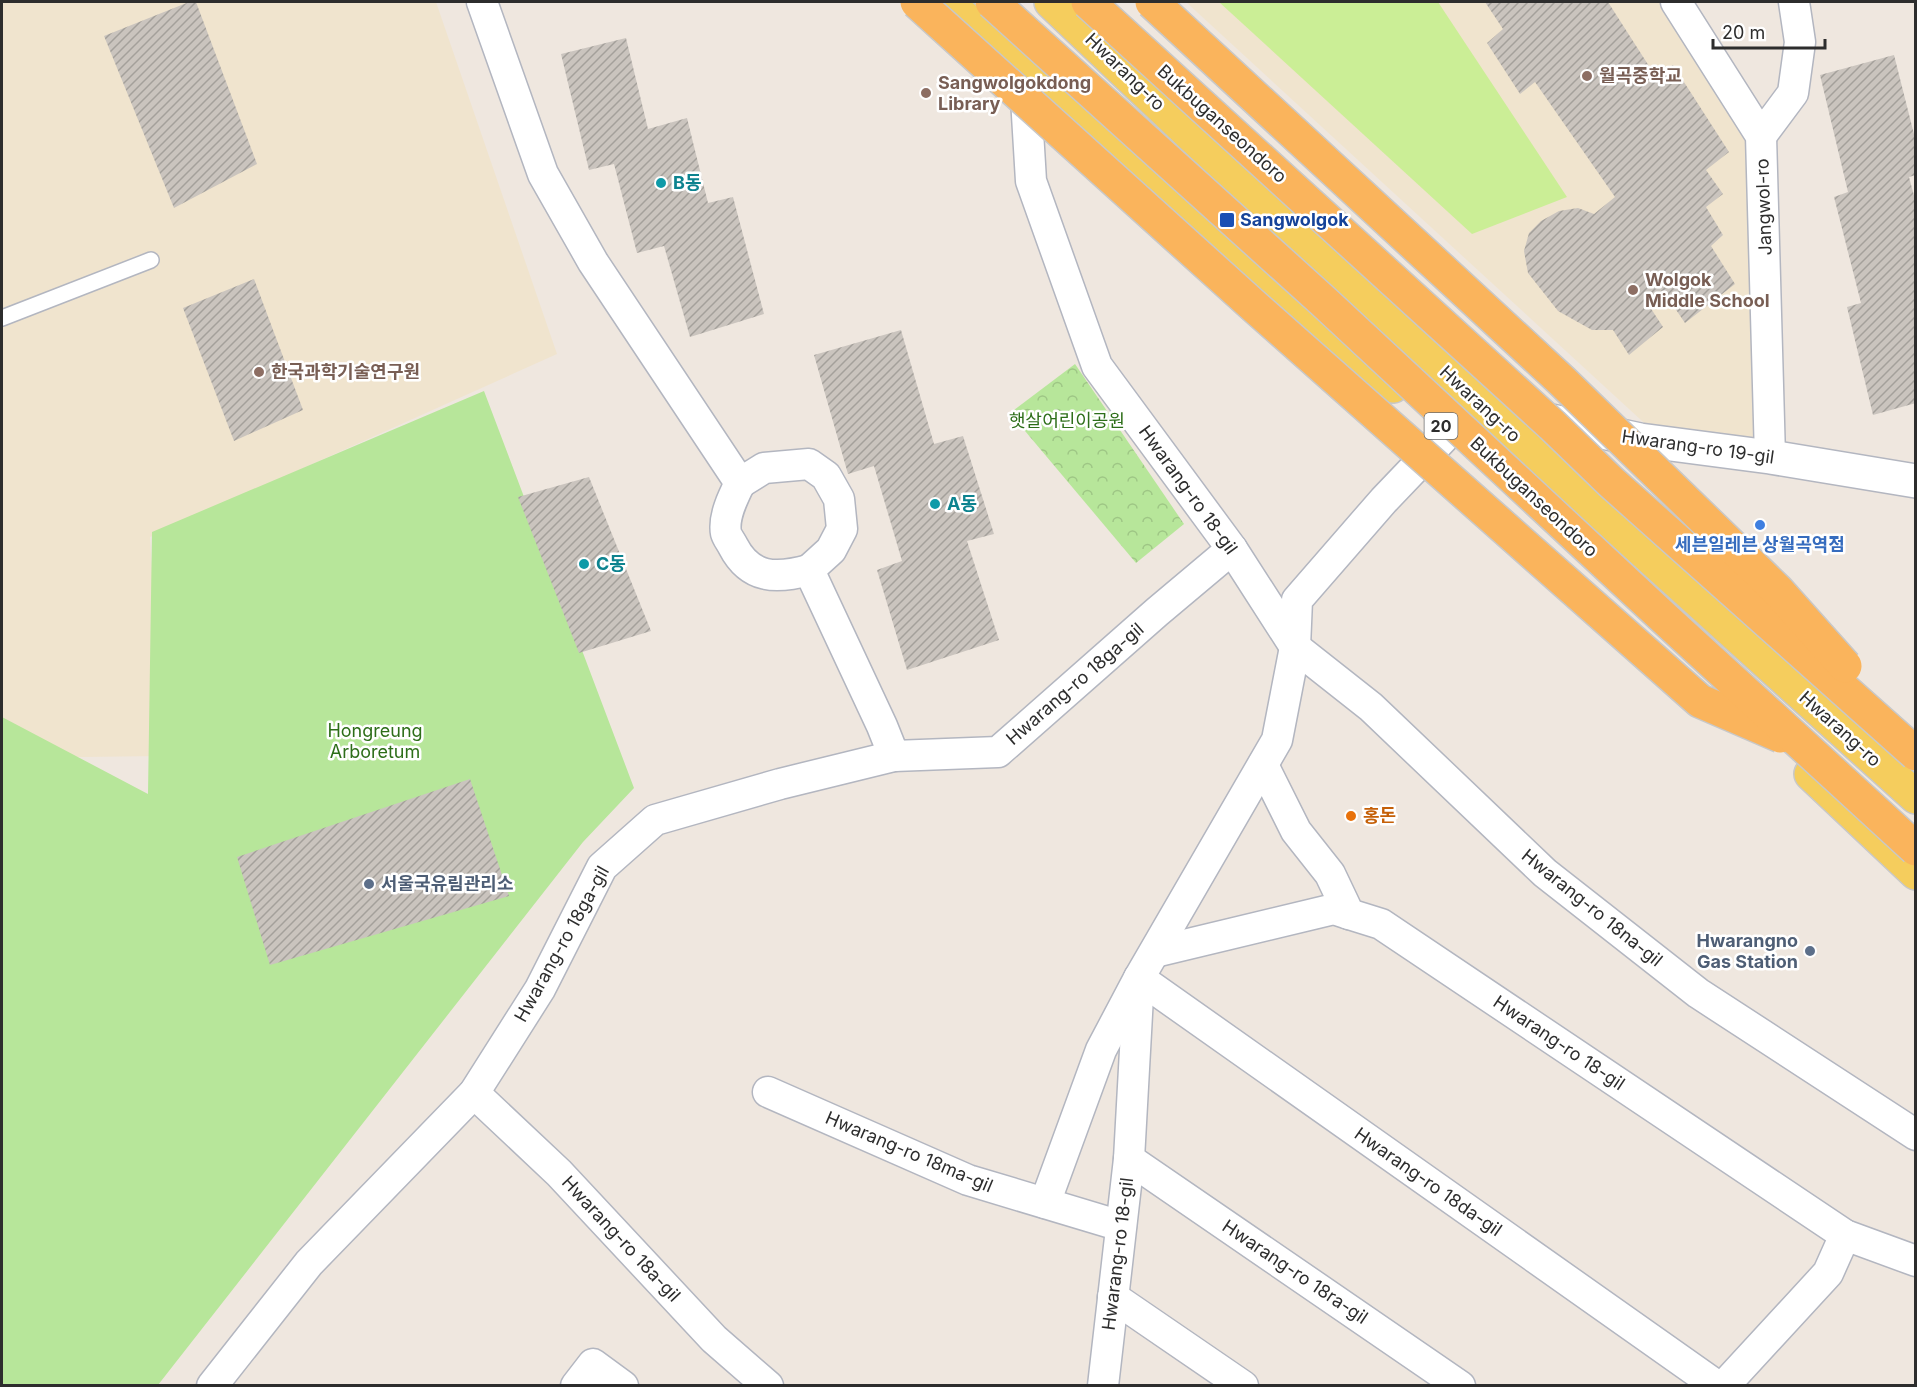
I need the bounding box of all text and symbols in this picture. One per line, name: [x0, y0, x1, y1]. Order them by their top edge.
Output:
scale bar: [1713, 12, 1826, 50]
text: 20 m: [1722, 22, 1765, 43]
street label: Hwarang-ro: [1081, 29, 1169, 115]
street label: Bukbuganseondoro: [1154, 60, 1291, 187]
place label: 월곡중학교: [1599, 65, 1682, 86]
marker: 월곡중학교: [1580, 69, 1594, 83]
place label: Sangwolgokdong Library: [938, 72, 1091, 114]
marker: Sangwolgokdong Library: [919, 86, 933, 100]
street label: Jangwol-ro: [1751, 158, 1776, 256]
place label: B동: [673, 172, 701, 193]
marker: B동: [654, 176, 668, 190]
place label: Sangwolgok: [1240, 209, 1349, 230]
marker: Sangwolgok: [1218, 211, 1236, 229]
place label: Wolgok Middle School: [1645, 269, 1770, 311]
marker: Wolgok Middle School: [1626, 283, 1640, 297]
place label: 한국과학기술연구원: [271, 361, 420, 382]
street label: Hwarang-ro: [1436, 361, 1525, 446]
marker: 한국과학기술연구원: [252, 365, 266, 379]
park label: 햇살어린이공원: [1009, 410, 1125, 431]
road number: 20: [1424, 413, 1458, 439]
street label: Hwarang-ro 18-gil: [1135, 421, 1242, 558]
street label: Hwarang-ro 19-gil: [1620, 425, 1776, 468]
street label: Bukbuganseondoro: [1466, 432, 1602, 561]
place label: A동: [947, 493, 977, 514]
marker: A동: [928, 497, 942, 511]
marker: 세븐일레븐 상월곡역점: [1753, 518, 1767, 532]
place label: 세븐일레븐 상월곡역점: [1675, 534, 1845, 555]
place label: C동: [596, 553, 626, 574]
marker: C동: [577, 557, 591, 571]
street label: Hwarang-ro 18ga-gil: [1002, 618, 1148, 749]
street label: Hwarang-ro: [1795, 687, 1885, 771]
park label: Hongreung Arboretum: [327, 720, 423, 762]
place label: 홍돈: [1363, 805, 1396, 826]
marker: 홍돈: [1344, 809, 1358, 823]
street label: Hwarang-ro 18na-gil: [1518, 845, 1667, 971]
street label: Hwarang-ro 18ga-gil: [510, 862, 613, 1025]
place label: 서울국유림관리소: [381, 873, 513, 894]
marker: 서울국유림관리소: [362, 877, 376, 891]
place label: Hwarangno Gas Station: [1696, 930, 1798, 972]
marker: Hwarangno Gas Station: [1803, 944, 1817, 958]
street label: Hwarang-ro 18-gil: [1490, 991, 1629, 1094]
street label: Hwarang-ro 18ma-gil: [822, 1107, 996, 1196]
street label: Hwarang-ro 18da-gil: [1351, 1123, 1506, 1240]
street label: Hwarang-ro 18a-gil: [558, 1172, 685, 1306]
street label: Hwarang-ro 18-gil: [1098, 1176, 1137, 1332]
street label: Hwarang-ro 18ra-gil: [1219, 1215, 1372, 1328]

